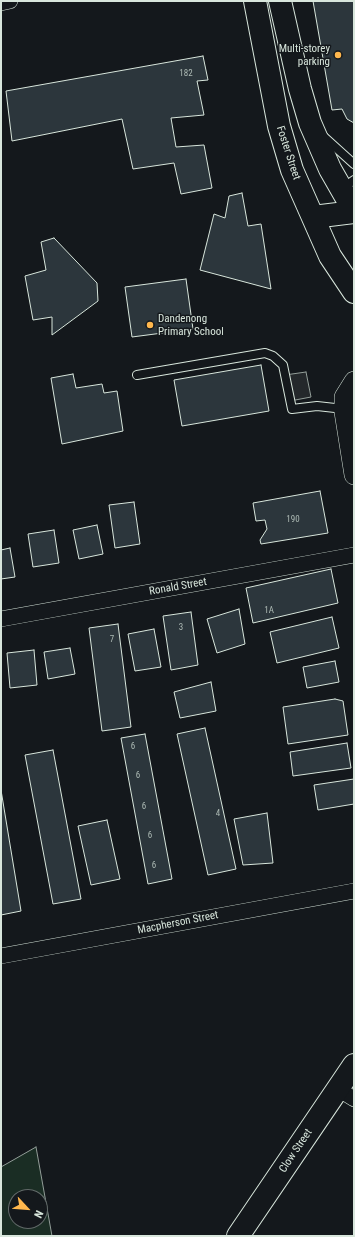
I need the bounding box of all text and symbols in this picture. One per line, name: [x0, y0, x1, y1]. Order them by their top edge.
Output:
place label: Multi-storey parking: [279, 42, 330, 68]
marker: Multi-storey parking: [333, 50, 343, 60]
house number: 182: [179, 69, 193, 79]
street label: Foster Street: [273, 124, 303, 182]
place label: Dandenong Primary School: [158, 312, 224, 338]
marker: Dandenong Primary School: [145, 320, 155, 330]
house number: 190: [286, 515, 300, 525]
street label: Ronald Street: [148, 575, 208, 599]
house number: 1A: [264, 606, 274, 616]
house number: 3: [179, 623, 183, 633]
house number: 7: [110, 635, 114, 645]
house number: 6: [131, 742, 135, 752]
house number: 6: [136, 771, 140, 781]
house number: 6: [142, 802, 146, 812]
house number: 4: [216, 809, 220, 819]
house number: 6: [148, 831, 152, 841]
house number: 6: [152, 861, 156, 871]
street label: Macpherson Street: [136, 909, 220, 937]
street label: Clow Street: [277, 1127, 315, 1175]
north arrow: [8, 1189, 48, 1229]
text: N: [31, 1208, 46, 1220]

